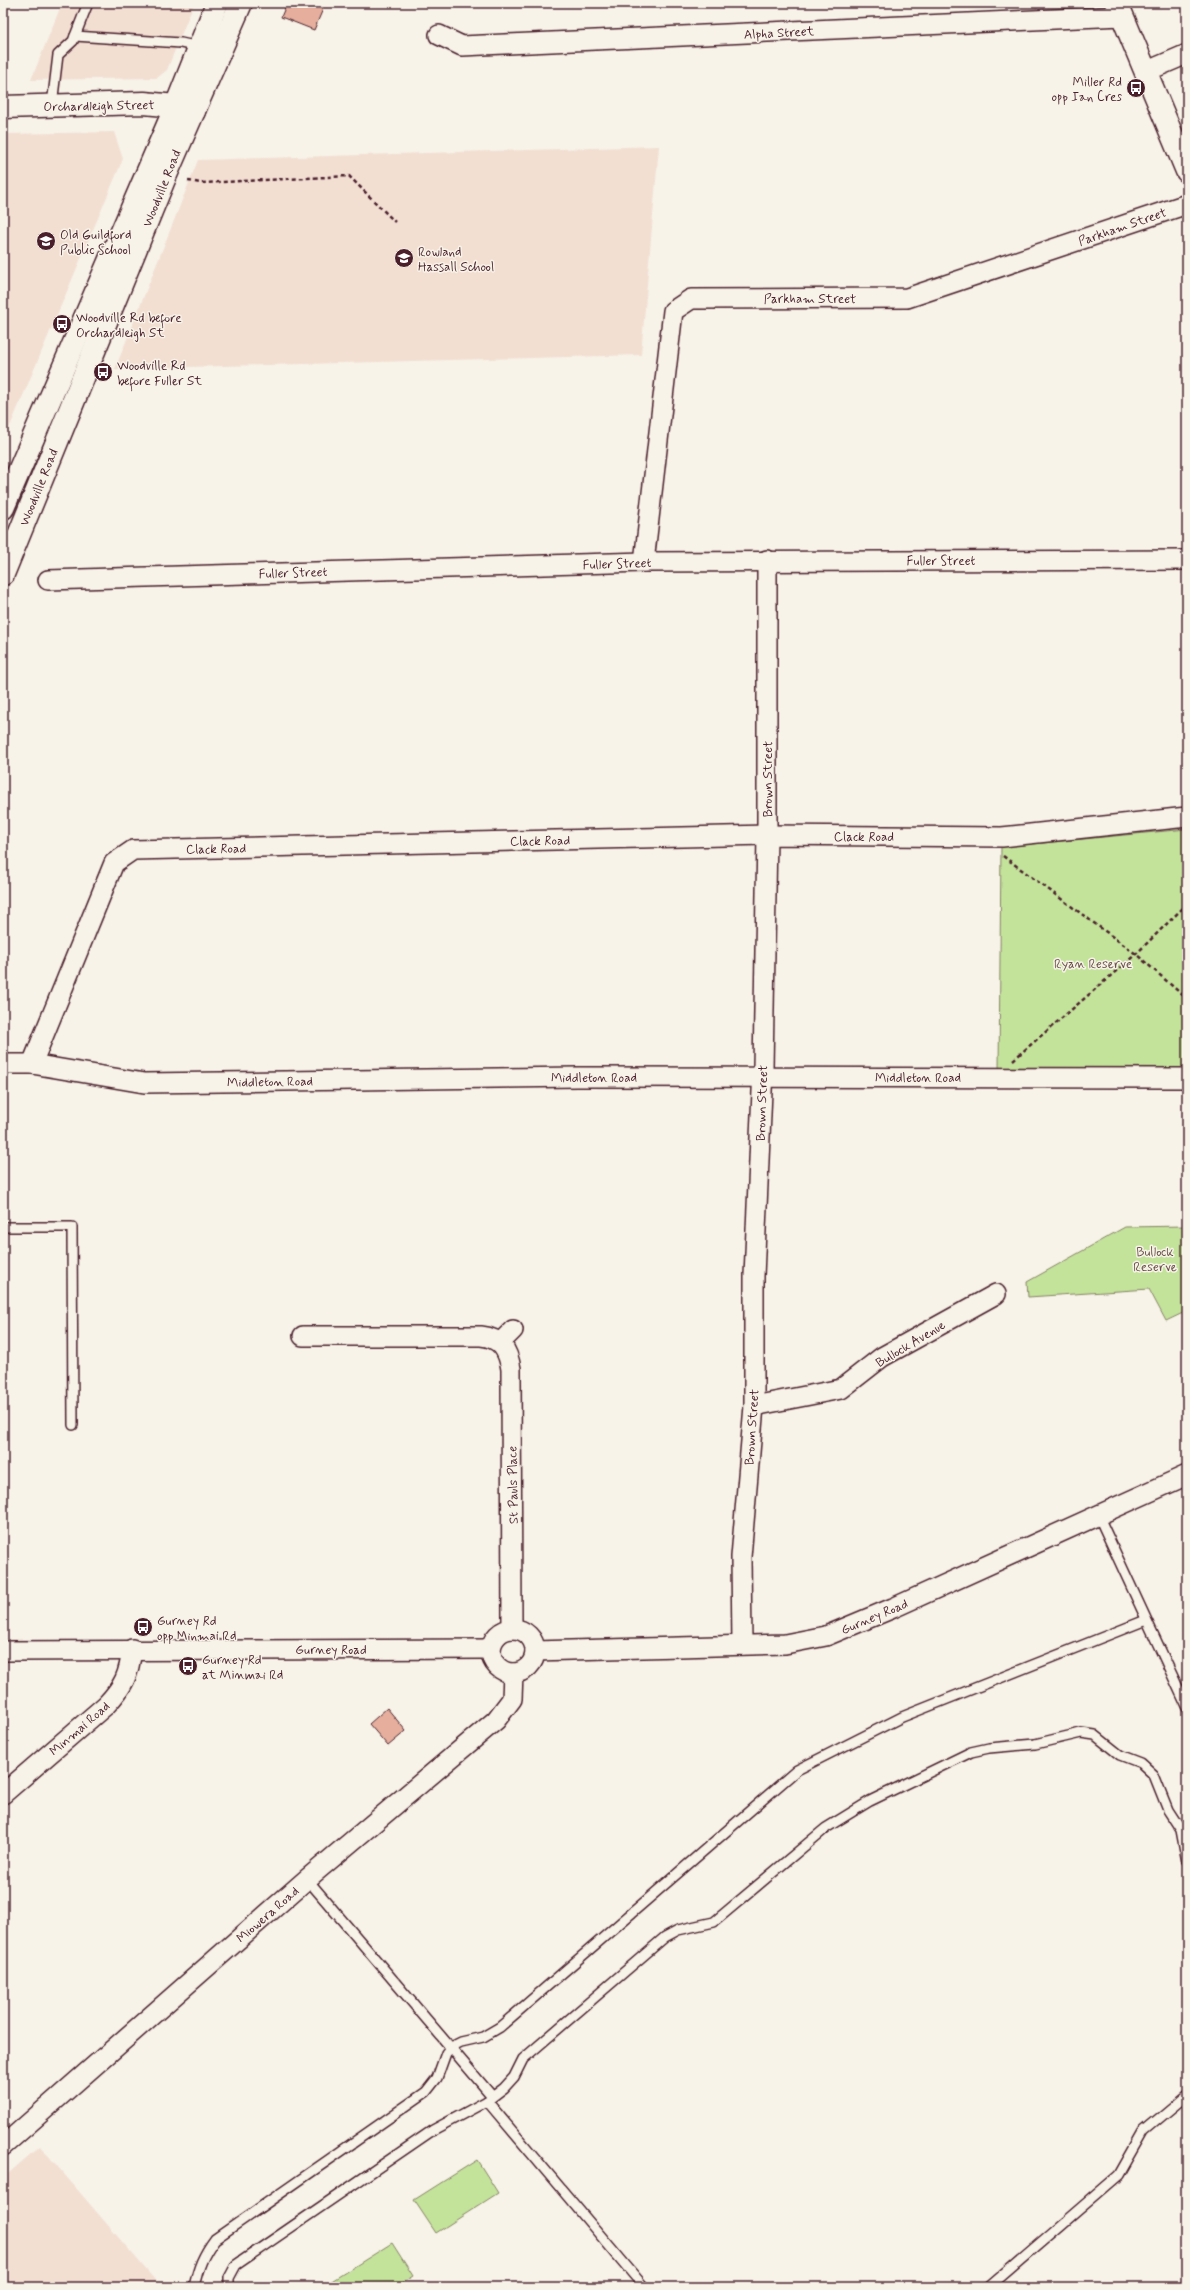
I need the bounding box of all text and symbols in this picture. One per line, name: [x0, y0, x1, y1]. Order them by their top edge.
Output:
street label: Alpha Street: [743, 23, 815, 44]
place label: Miller Rd opp Ian Cres: [1051, 74, 1122, 106]
bus stop icon: Miller Rd opp Ian Cres: [1125, 77, 1147, 99]
street label: Orchardleigh Street: [43, 97, 155, 116]
street label: Woodville Road: [139, 148, 186, 230]
street label: Parkham Street: [1076, 204, 1169, 251]
place label: Old Guildford Public School: [60, 227, 131, 259]
school or university icon: Old Guildford Public School: [35, 230, 57, 252]
place label: Rowland Hassall School: [418, 244, 494, 276]
school or university icon: Rowland Hassall School: [393, 247, 415, 269]
street label: Parkham Street: [764, 291, 856, 308]
place label: Woodville Rd before Orchardleigh St: [76, 310, 182, 342]
bus stop icon: Woodville Rd before Orchardleigh St: [51, 313, 73, 335]
place label: Woodville Rd before Fuller St: [117, 358, 202, 392]
bus stop icon: Woodville Rd before Fuller St: [92, 361, 114, 383]
street label: Woodville Road: [16, 447, 63, 529]
street label: Fuller Street: [907, 553, 976, 570]
street label: Fuller Street: [582, 555, 652, 574]
street label: Fuller Street: [258, 564, 328, 583]
street label: Brown Street: [760, 741, 777, 817]
street label: Clack Road: [834, 829, 894, 846]
street label: Clack Road: [510, 832, 570, 851]
street label: Clack Road: [186, 840, 246, 859]
park label: Ryan Reserve: [1054, 956, 1132, 973]
street label: Brown Street: [753, 1065, 772, 1141]
street label: Middleton Road: [551, 1070, 637, 1087]
street label: Middleton Road: [875, 1070, 961, 1087]
street label: Middleton Road: [227, 1073, 313, 1092]
park label: Bullock Reserve: [1133, 1244, 1177, 1276]
street label: Bullock Avenue: [873, 1317, 949, 1372]
street label: Brown Street: [741, 1388, 764, 1466]
street label: St Pauls Place: [504, 1446, 523, 1524]
street label: Gurney Road: [838, 1596, 911, 1639]
place label: Gurney Rd opp Minmai Rd: [157, 1613, 236, 1645]
bus stop icon: Gurney Rd opp Minmai Rd: [132, 1616, 154, 1638]
street label: Gurney Road: [295, 1642, 367, 1659]
place label: Gurney Rd at Minmai Rd: [202, 1652, 283, 1684]
bus stop icon: Gurney Rd at Minmai Rd: [177, 1655, 199, 1677]
street label: Minmai Road: [46, 1698, 114, 1760]
street label: Miowera Road: [233, 1883, 303, 1947]

